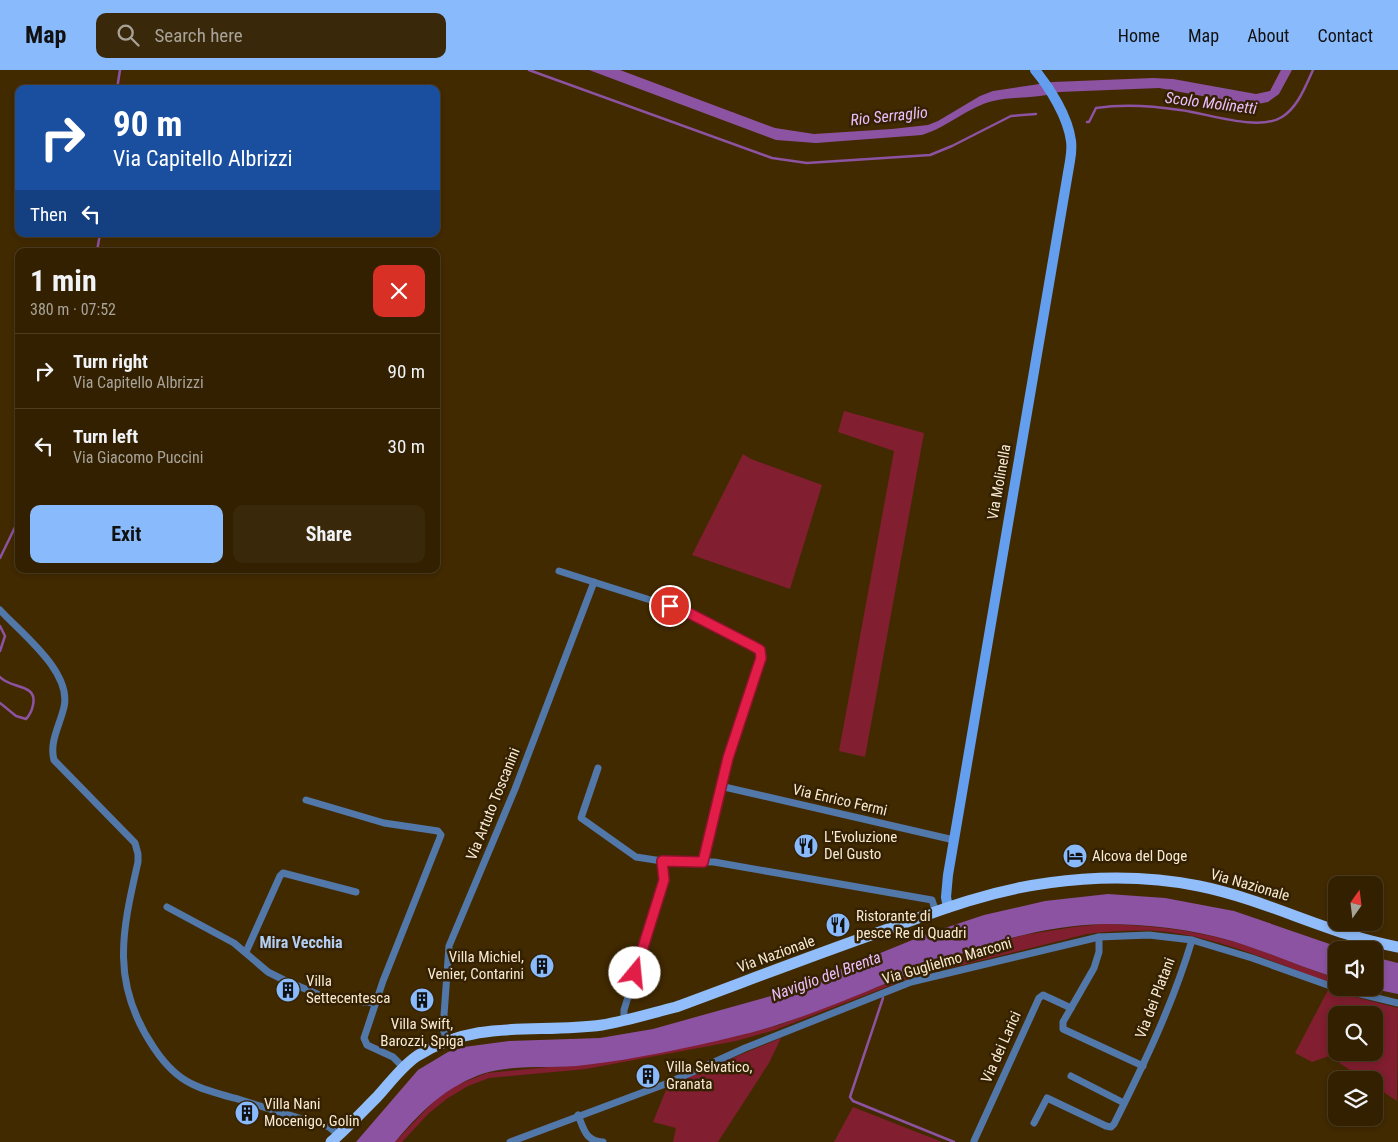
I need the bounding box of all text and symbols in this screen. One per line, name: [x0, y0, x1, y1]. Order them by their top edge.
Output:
search box: [96, 13, 446, 58]
text: Map: [25, 21, 66, 49]
icon: search: [114, 21, 142, 49]
text: Search here: [154, 24, 243, 47]
text: Home: [1118, 25, 1160, 46]
text: Map: [1188, 25, 1219, 46]
text: About: [1247, 25, 1289, 46]
text: Contact: [1317, 25, 1373, 46]
water label: Scolo Molinetti: [1164, 88, 1258, 118]
water label: Rio Serraglio: [849, 102, 929, 130]
text: 90 m: [113, 104, 182, 145]
icon: right: [30, 105, 95, 170]
text: Via Capitello Albrizzi: [113, 146, 293, 171]
icon: left: [77, 200, 105, 228]
text: Then: [30, 203, 67, 226]
text: 1 min: [30, 263, 97, 298]
button: close: [373, 265, 425, 317]
text: 380 m · 07:52: [30, 300, 116, 319]
text: Turn right: [73, 350, 148, 373]
icon: right: [30, 357, 58, 385]
text: 90 m: [388, 360, 425, 383]
text: Via Capitello Albrizzi: [73, 373, 204, 392]
text: Turn left: [73, 425, 138, 448]
icon: left: [30, 432, 58, 460]
text: 30 m: [388, 435, 425, 458]
street label: Via Molinella: [983, 443, 1015, 521]
text: Via Giacomo Puccini: [73, 448, 203, 467]
button: Exit: [30, 505, 223, 563]
button: Share: [233, 505, 425, 563]
pin: [649, 585, 691, 627]
icon: arrive: [656, 592, 684, 620]
street label: Via Artuto Toscanini: [462, 745, 524, 863]
street label: Via Enrico Fermi: [791, 780, 889, 820]
place label: L'Evoluzione Del Gusto: [824, 828, 897, 863]
restaurant icon: L'Evoluzione Del Gusto: [793, 833, 819, 859]
hotel icon: Alcova del Doge: [1062, 843, 1088, 869]
place label: Alcova del Doge: [1092, 847, 1187, 865]
street label: Via Nazionale: [1208, 865, 1292, 905]
north arrow: [1328, 876, 1382, 931]
map controls: [1328, 876, 1383, 1126]
place label: Ristorante di pesce Re di Quadri: [856, 907, 966, 942]
restaurant icon: Ristorante di pesce Re di Quadri: [825, 912, 851, 938]
street label: Via Nazionale: [735, 932, 817, 976]
district label: Mira Vecchia: [259, 933, 343, 952]
street label: Via Guglielmo Marconi: [880, 934, 1014, 988]
button: sound: [1328, 941, 1383, 996]
position arrow: [608, 946, 660, 998]
water label: Naviglio del Brenta: [769, 947, 883, 1005]
place label: Villa Michiel, Venier, Contarini: [427, 948, 524, 983]
building icon: Villa Michiel, Venier, Contarini: [529, 953, 555, 979]
street label: Via dei Platani: [1131, 955, 1179, 1041]
place label: Villa Settecentesca: [306, 972, 390, 1007]
building icon: Villa Settecentesca: [275, 977, 301, 1003]
building icon: Villa Swift, Barozzi, Spiga: [409, 987, 435, 1013]
button: search: [1328, 1006, 1383, 1061]
street label: Via dei Larici: [977, 1008, 1025, 1086]
place label: Villa Swift, Barozzi, Spiga: [380, 1015, 464, 1050]
place label: Villa Selvatico, Granata: [666, 1058, 752, 1093]
building icon: Villa Selvatico, Granata: [635, 1063, 661, 1089]
button: layers: [1328, 1071, 1383, 1126]
place label: Villa Nani Mocenigo, Golin: [264, 1095, 359, 1130]
building icon: Villa Nani Mocenigo, Golin: [234, 1100, 260, 1126]

